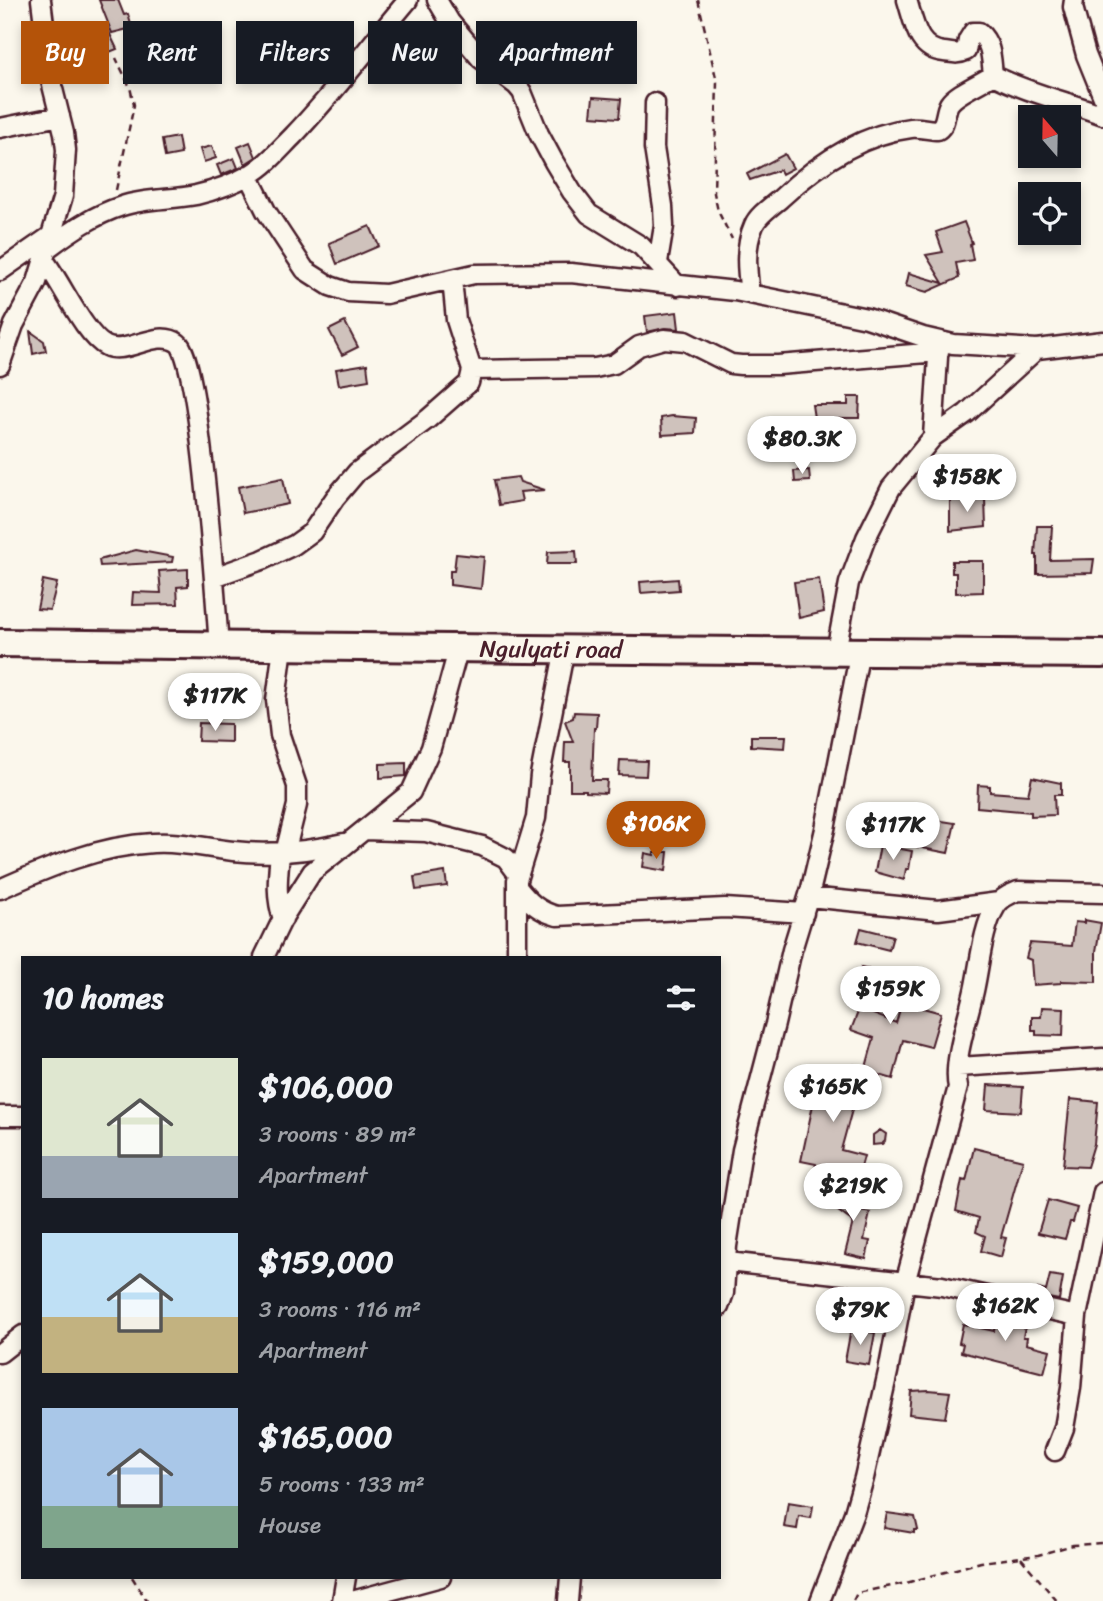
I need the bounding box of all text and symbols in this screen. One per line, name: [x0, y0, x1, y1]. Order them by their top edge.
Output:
chip: Buy: [21, 21, 109, 84]
chip: Rent: [123, 21, 222, 84]
chip: Filters: [236, 21, 354, 84]
chip: New: [368, 21, 462, 84]
chip: Apartment: [476, 21, 637, 84]
north arrow: [1018, 105, 1082, 168]
map controls: [1018, 105, 1081, 245]
button: locate: [1018, 182, 1081, 245]
pin: $80.3K: [745, 416, 859, 476]
text: $80.3K: [763, 418, 841, 459]
pin: $158K: [918, 454, 1016, 514]
text: $158K: [933, 456, 1001, 497]
street label: Ngulyati road: [479, 628, 624, 671]
pin: $117K: [166, 674, 264, 733]
text: $117K: [184, 675, 246, 716]
pin: $106K: [607, 802, 705, 861]
pin: $117K: [844, 802, 942, 862]
text: $106K: [623, 803, 689, 844]
text: $117K: [862, 804, 924, 845]
pin: $159K: [841, 967, 939, 1026]
text: $159K: [856, 968, 924, 1009]
text: 10 homes: [42, 971, 163, 1025]
icon: filters: [662, 979, 700, 1017]
text: $106,000: [259, 1060, 393, 1114]
pin: $165K: [784, 1064, 882, 1124]
text: $165K: [800, 1066, 866, 1107]
icon: home: [98, 1086, 182, 1170]
text: 3 rooms · 89 m²: [259, 1114, 416, 1155]
text: Apartment: [259, 1155, 368, 1196]
pin: $219K: [804, 1164, 902, 1223]
text: $219K: [820, 1165, 886, 1206]
text: $159,000: [259, 1235, 394, 1289]
icon: home: [98, 1261, 182, 1345]
pin: $162K: [956, 1284, 1054, 1343]
text: $162K: [972, 1285, 1038, 1326]
pin: $79K: [819, 1288, 901, 1347]
text: 3 rooms · 116 m²: [259, 1289, 421, 1330]
text: $79K: [832, 1289, 888, 1330]
text: Apartment: [259, 1330, 368, 1371]
text: $165,000: [259, 1410, 392, 1464]
icon: home: [98, 1436, 182, 1520]
text: 5 rooms · 133 m²: [259, 1464, 425, 1505]
text: House: [259, 1505, 321, 1546]

